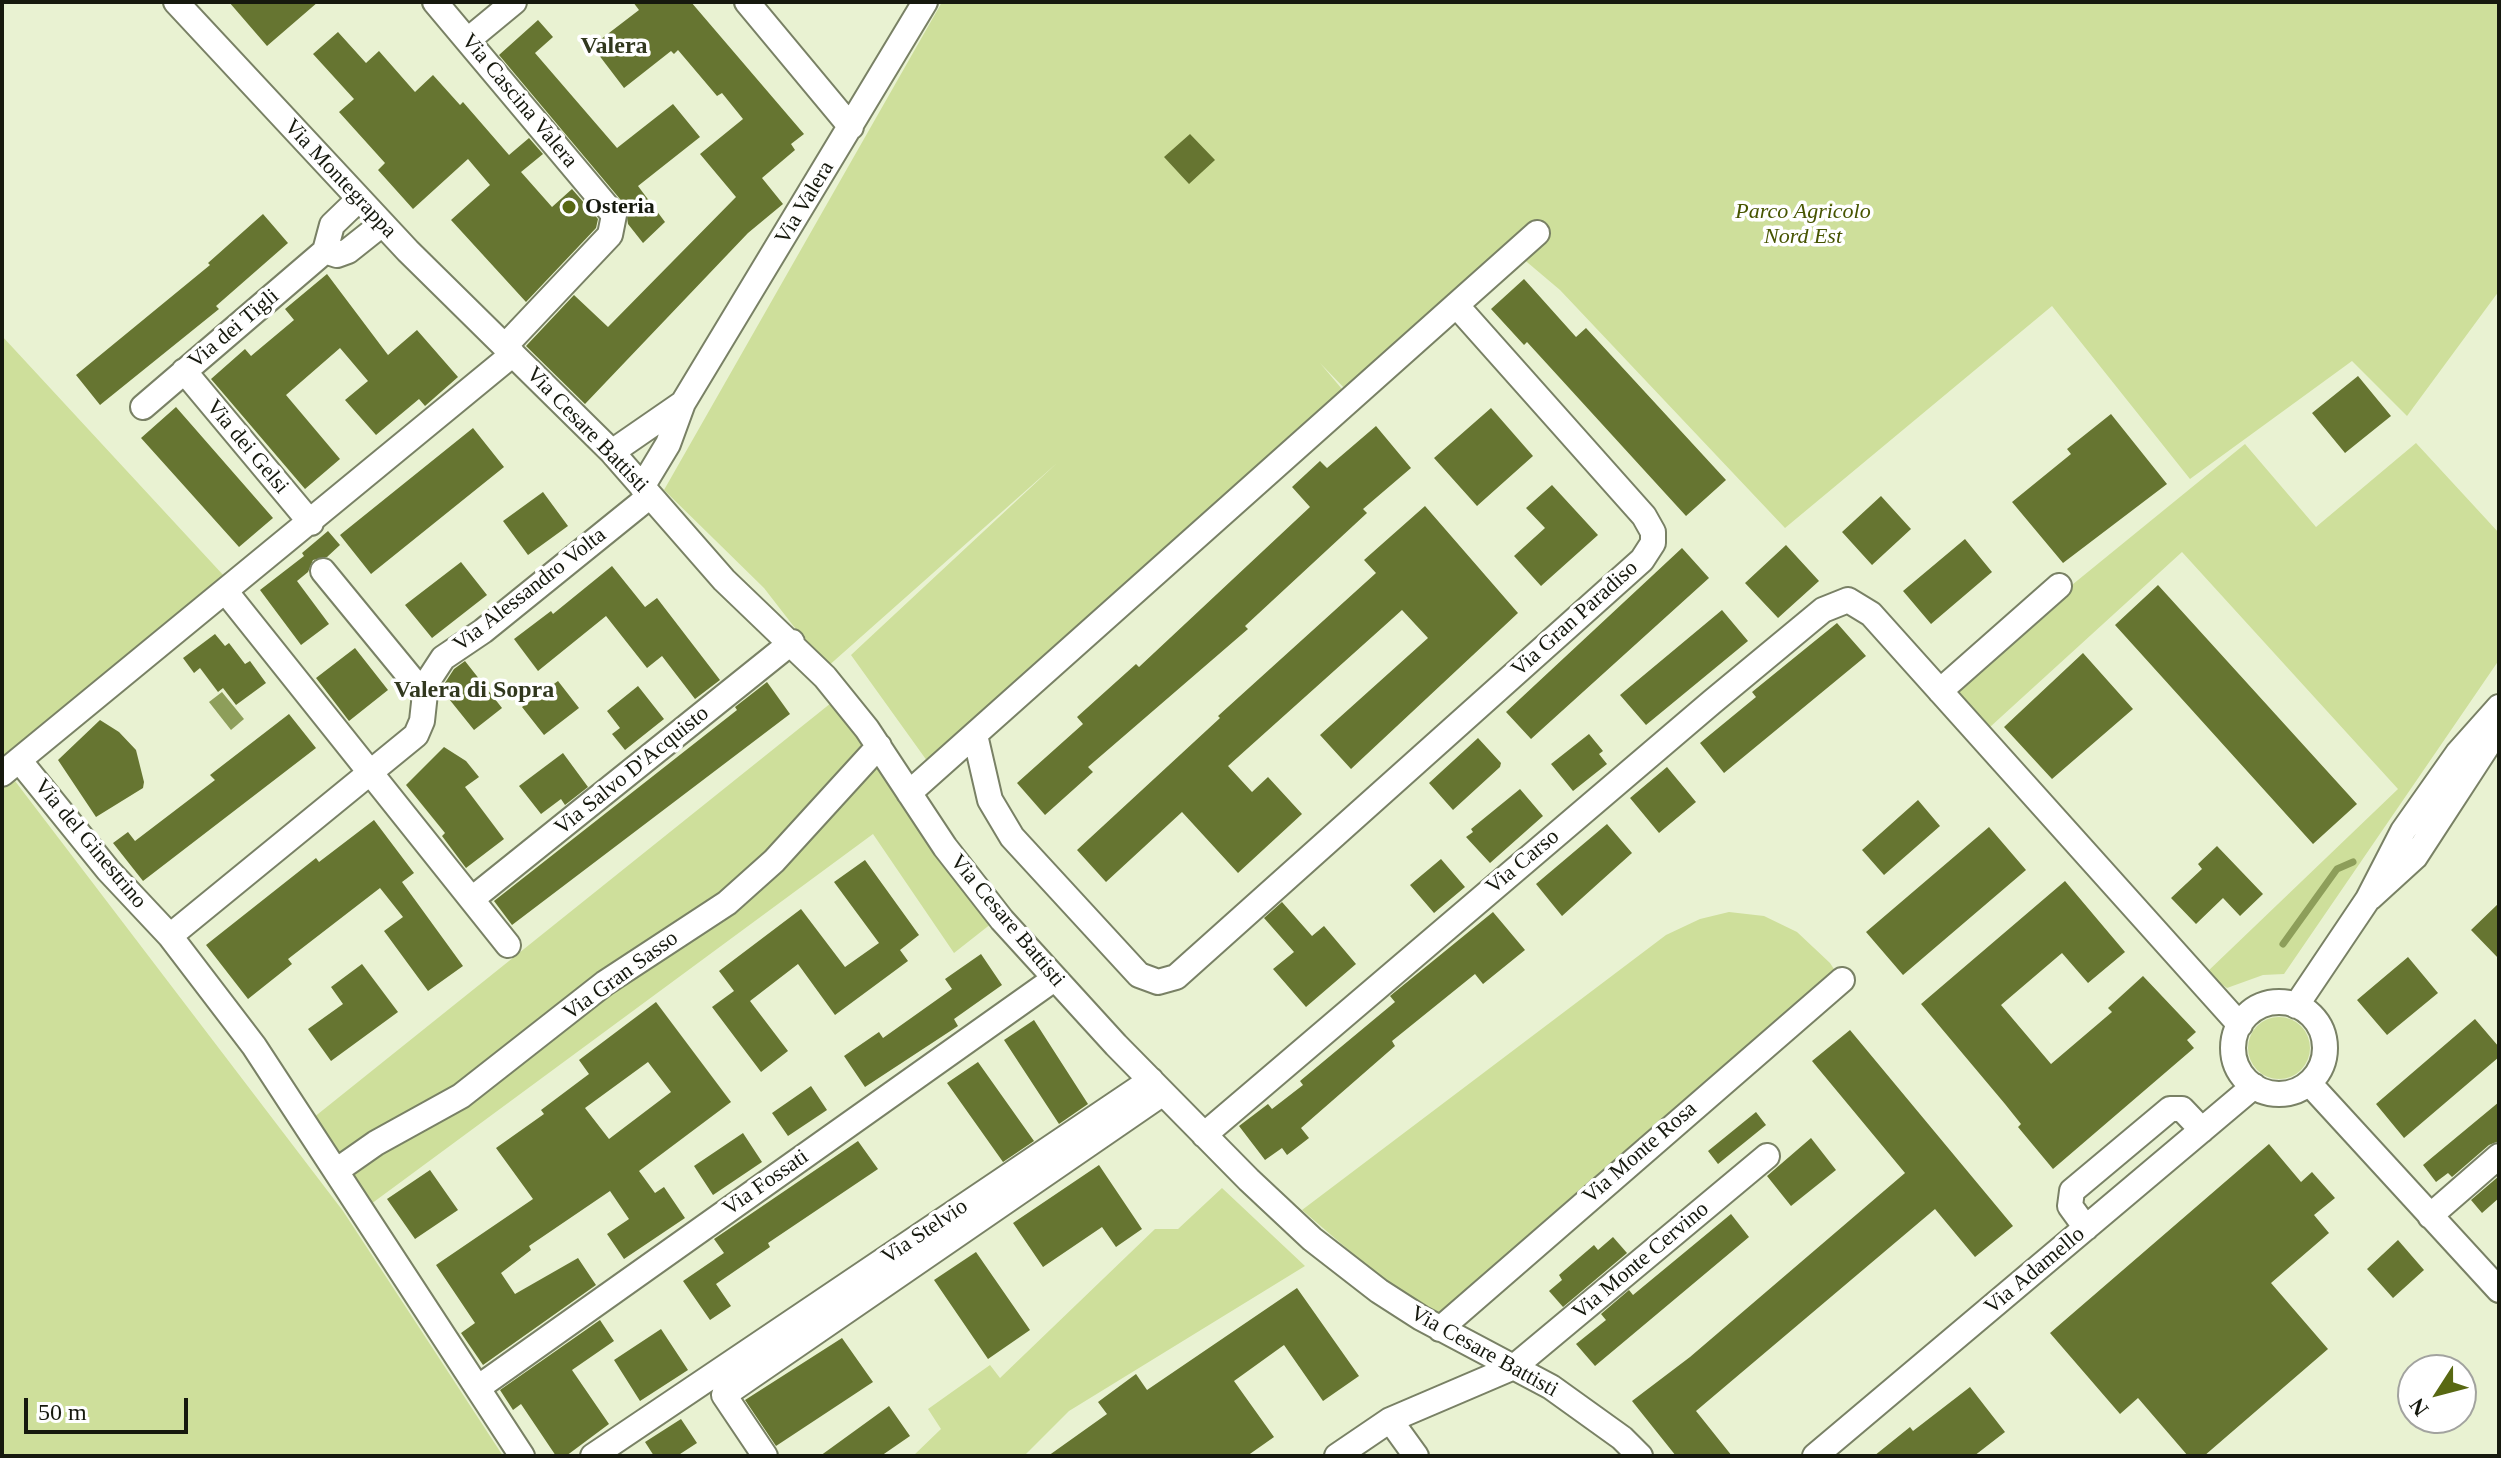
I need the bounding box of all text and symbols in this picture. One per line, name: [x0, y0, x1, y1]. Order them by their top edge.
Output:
street label: Via Cascina Valera: [455, 28, 583, 174]
district label: Valera: [580, 33, 648, 61]
street label: Via Montegrappa: [278, 114, 402, 244]
street label: Via Valera: [770, 157, 840, 249]
place label: Osteria: [585, 194, 655, 220]
marker: Osteria: [560, 198, 578, 216]
park label: Parco Agricolo Nord Est: [1735, 199, 1871, 250]
street label: Via dei Tigli: [183, 283, 285, 375]
street label: Via Cesare Battisti: [520, 362, 654, 498]
street label: Via dei Gelsi: [200, 395, 294, 499]
street label: Via Alessandro Volta: [448, 522, 612, 658]
street label: Via Gran Paradiso: [1506, 555, 1644, 683]
district label: Valera di Sopra: [394, 677, 554, 705]
street label: Via Salvo D'Acquisto: [550, 701, 714, 841]
street label: Via del Ginestrino: [28, 774, 152, 914]
street label: Via Carso: [1481, 824, 1565, 900]
street label: Via Cesare Battisti: [944, 849, 1070, 993]
street label: Via Gran Sasso: [558, 925, 684, 1027]
street label: Via Monte Rosa: [1577, 1096, 1703, 1210]
street label: Via Fossati: [718, 1144, 814, 1222]
street label: Via Stelvio: [877, 1194, 973, 1270]
street label: Via Monte Cervino: [1567, 1196, 1715, 1326]
street label: Via Adamello: [1980, 1221, 2090, 1321]
street label: Via Cesare Battisti: [1406, 1300, 1562, 1404]
north arrow: [2397, 1354, 2477, 1434]
scale bar: [28, 1382, 192, 1432]
text: N: [2404, 1393, 2434, 1421]
text: 50 m: [38, 1399, 87, 1425]

